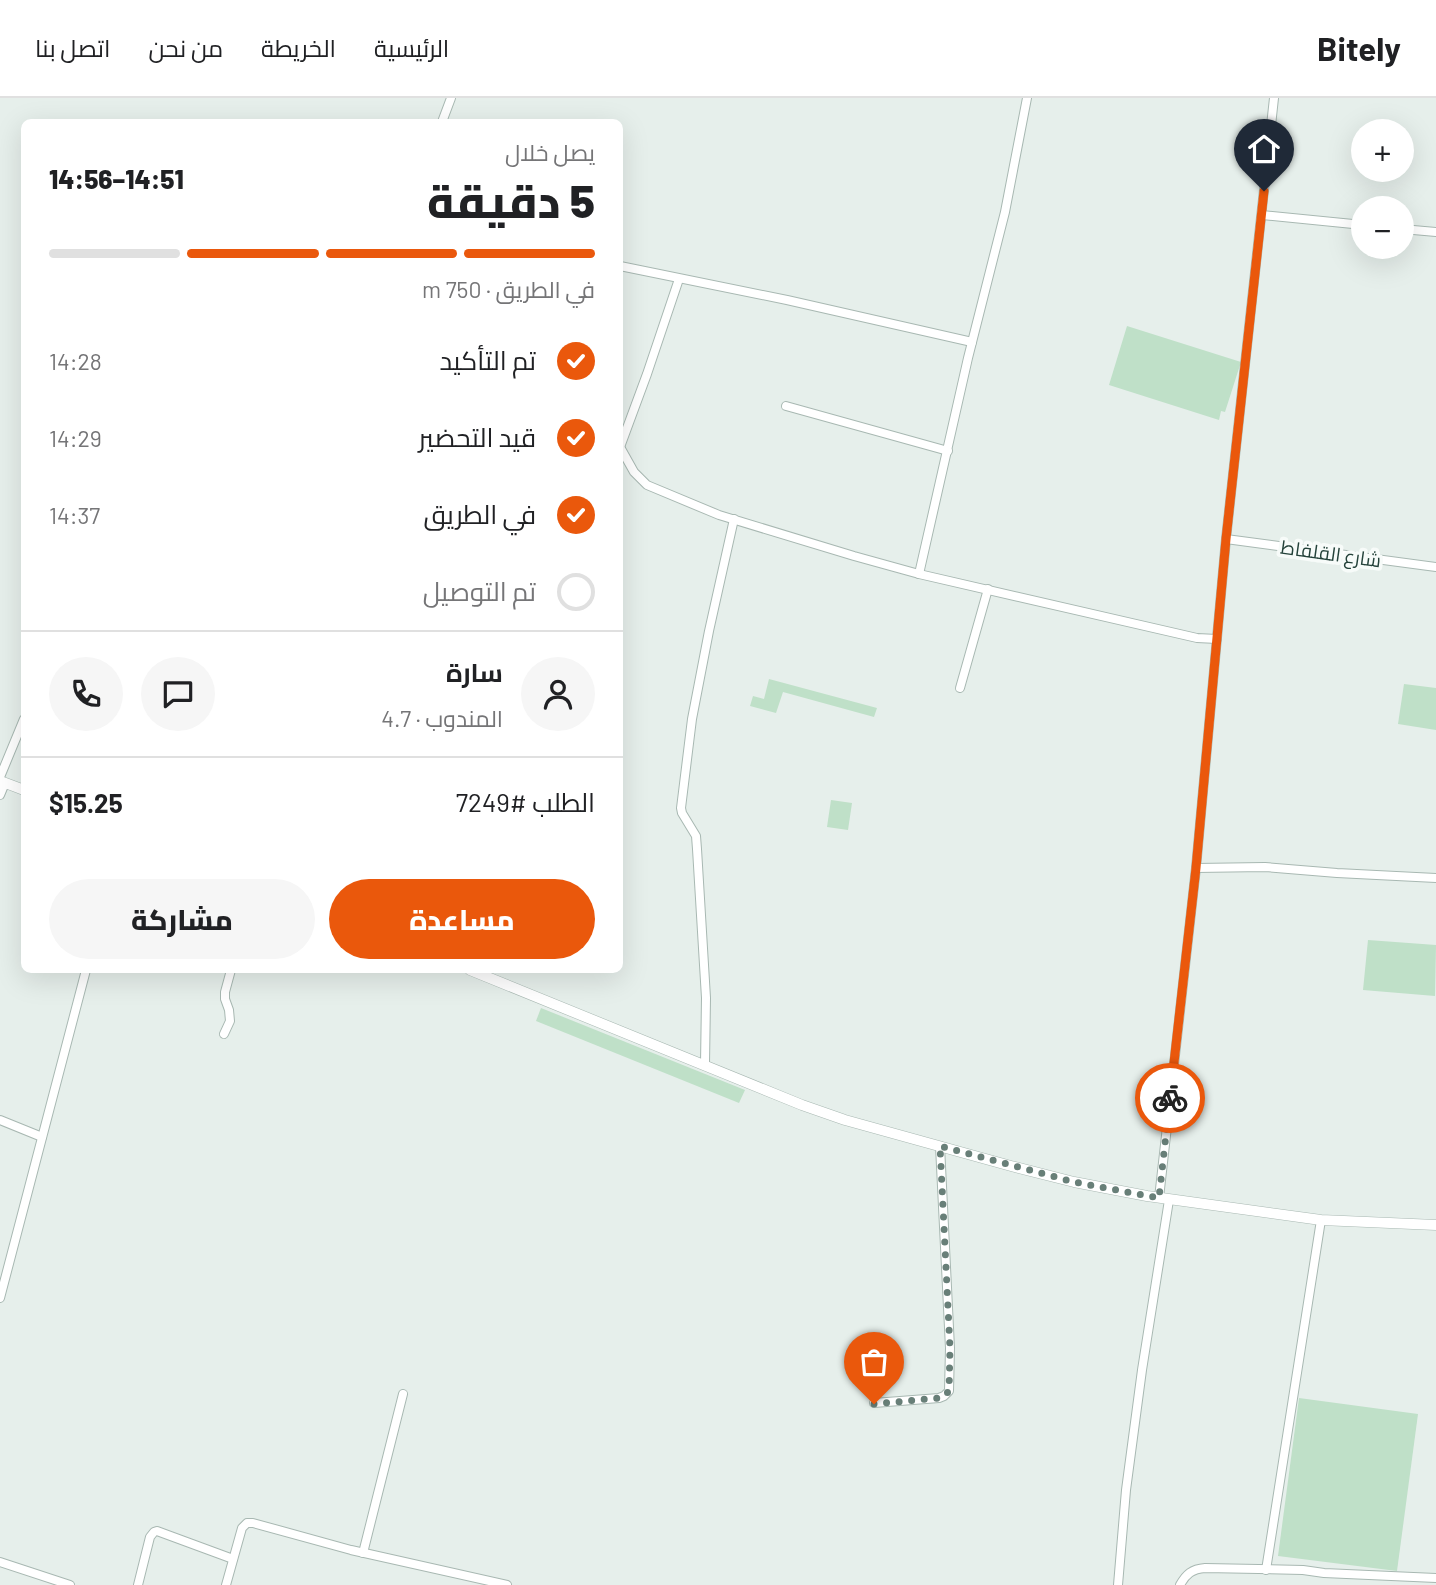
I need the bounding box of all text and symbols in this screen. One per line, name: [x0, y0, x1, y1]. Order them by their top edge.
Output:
text: Bitely: [1317, 28, 1401, 68]
text: اتصل بنا: [35, 33, 110, 62]
text: من نحن: [148, 33, 223, 62]
text: الخريطة: [261, 33, 336, 62]
text: الرئيسية: [374, 33, 449, 62]
pin: [1234, 119, 1294, 191]
map controls: [1351, 119, 1414, 259]
button: +: [1351, 119, 1414, 182]
icon: home: [1245, 130, 1283, 168]
text: يصل خلال: [505, 138, 595, 166]
text: 14:51–14:56: [49, 163, 184, 194]
text: 5 دقيقة: [427, 172, 595, 227]
button: −: [1351, 196, 1414, 259]
text: في الطريق · 750 m: [422, 275, 595, 303]
icon: check: [557, 342, 595, 380]
text: تم التأكيد: [439, 344, 536, 375]
text: 14:28: [49, 347, 102, 375]
icon: check: [557, 419, 595, 457]
text: قيد التحضير: [418, 421, 536, 452]
text: 14:29: [49, 424, 102, 452]
icon: check: [557, 496, 595, 534]
text: في الطريق: [423, 498, 536, 529]
text: 14:37: [49, 501, 100, 529]
street label: شارع القلفاط: [1279, 535, 1383, 574]
text: تم التوصيل: [423, 575, 536, 606]
text: سارة: [446, 656, 503, 687]
button: phone: [49, 657, 123, 731]
button: chat: [141, 657, 215, 731]
button: person: [521, 657, 595, 731]
text: المندوب · 4.7: [381, 704, 503, 732]
text: الطلب #7249: [456, 786, 595, 817]
text: $15.25: [49, 787, 123, 818]
button: مشاركة: [49, 879, 315, 959]
button: مساعدة: [329, 879, 595, 959]
courier: [1135, 1063, 1205, 1133]
icon: bike: [1151, 1079, 1189, 1117]
pin: [844, 1332, 904, 1404]
icon: bag: [855, 1343, 893, 1381]

